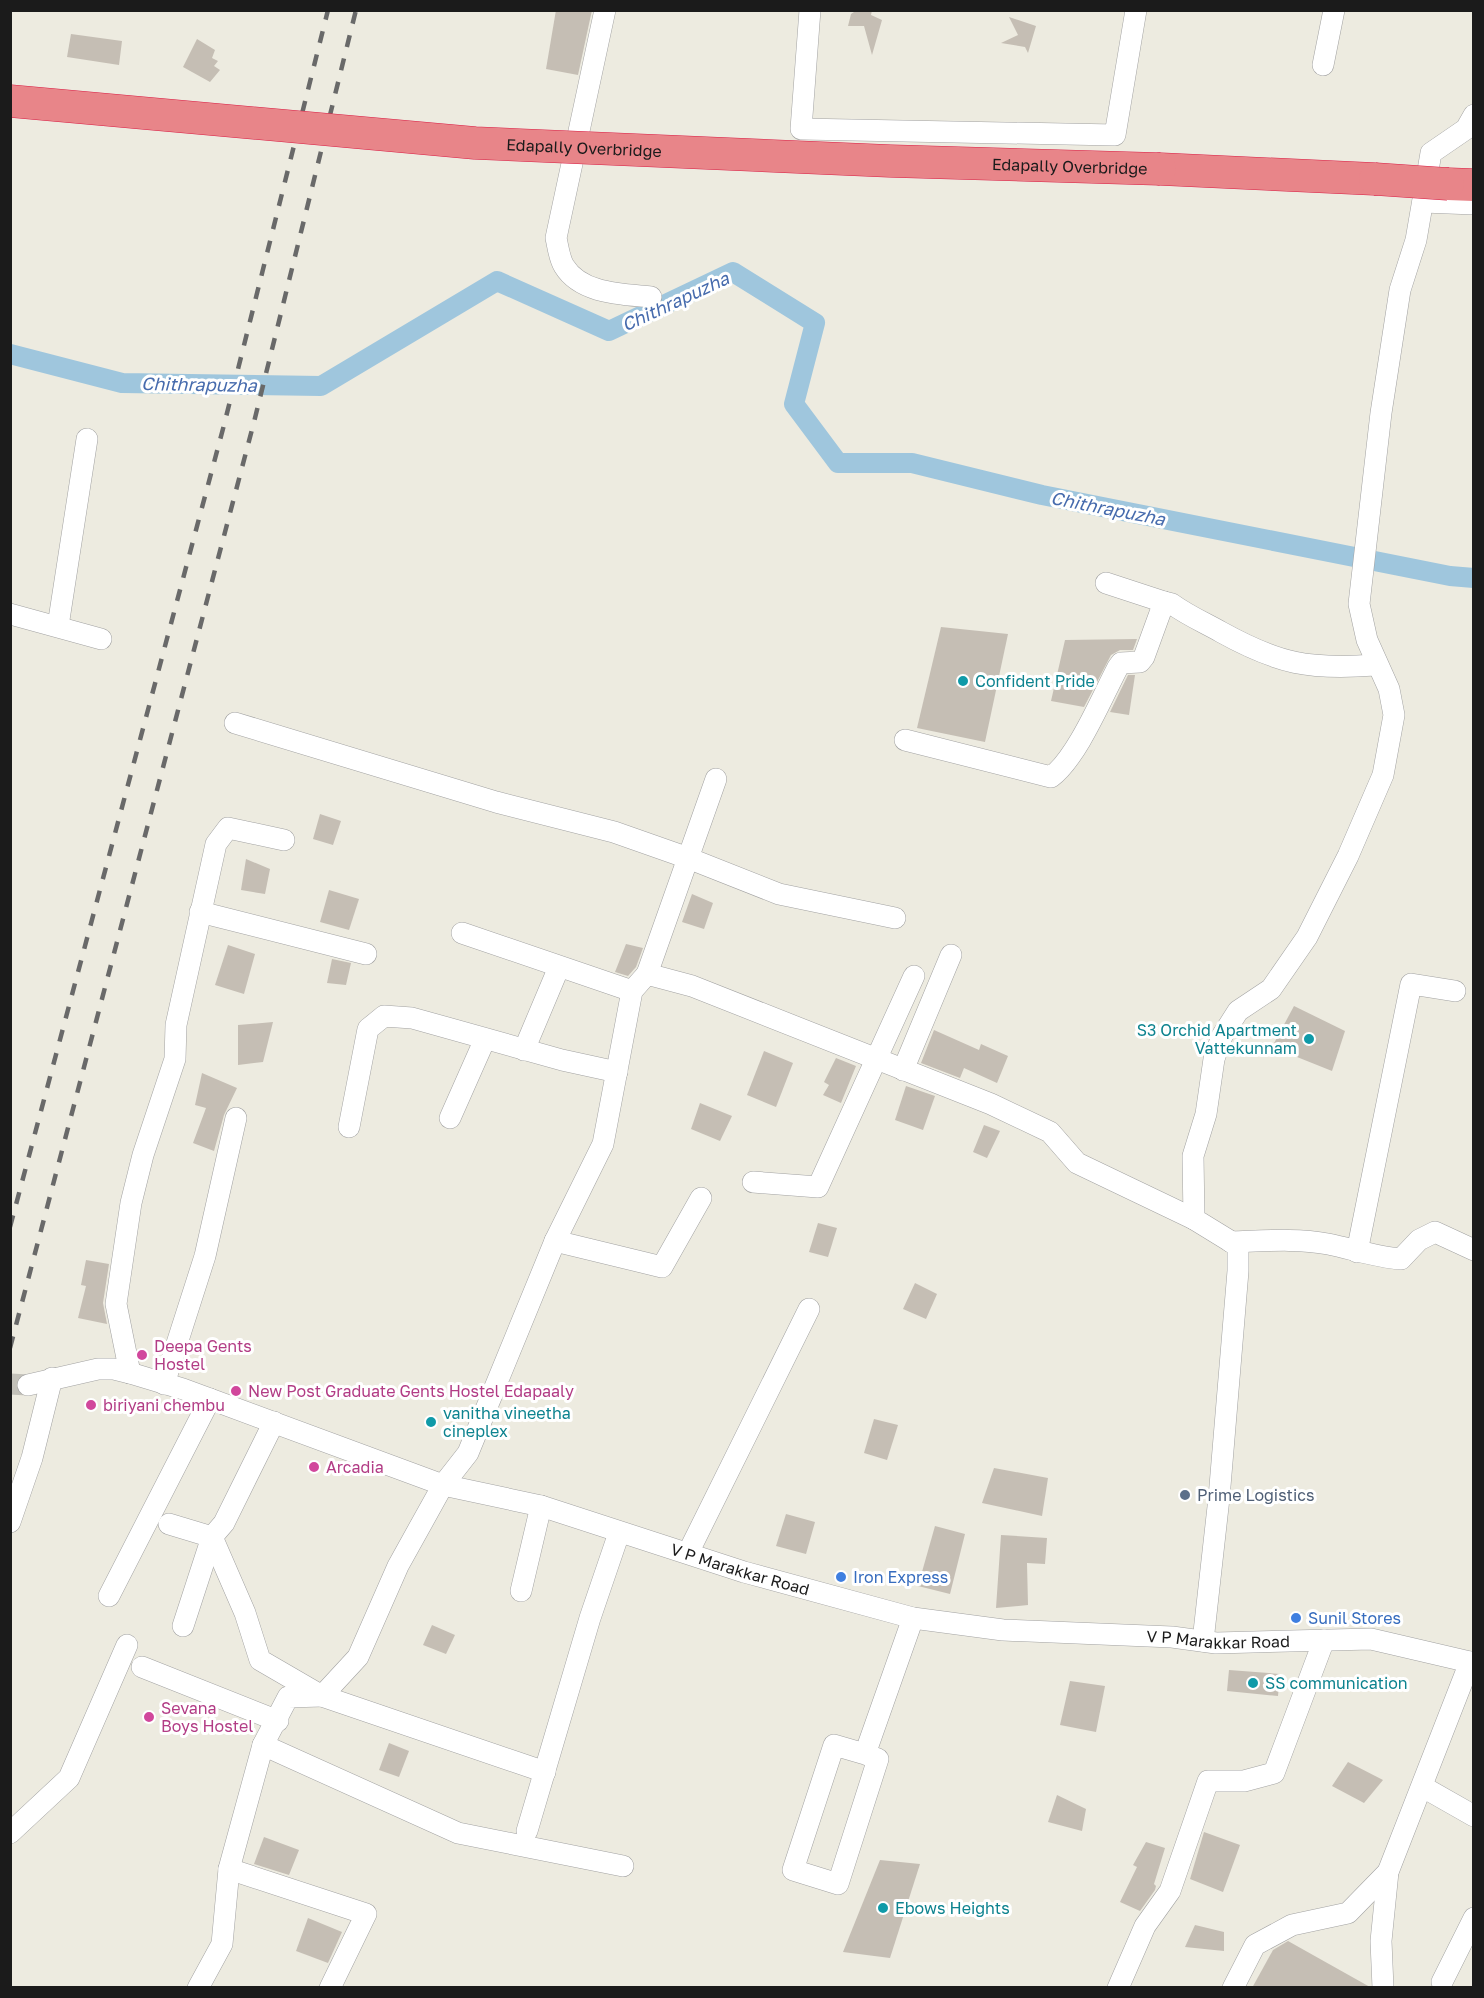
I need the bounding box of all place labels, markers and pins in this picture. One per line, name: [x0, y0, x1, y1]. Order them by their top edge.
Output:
place label: Confident Pride: [975, 671, 1095, 691]
marker: Confident Pride: [956, 674, 970, 688]
place label: S3 Orchid Apartment Vattekunnam: [1137, 1020, 1297, 1058]
marker: S3 Orchid Apartment Vattekunnam: [1302, 1032, 1316, 1046]
place label: Deepa Gents Hostel: [154, 1336, 252, 1374]
marker: Deepa Gents Hostel: [135, 1348, 149, 1362]
place label: New Post Graduate Gents Hostel Edapaaly: [248, 1381, 574, 1401]
marker: New Post Graduate Gents Hostel Edapaaly: [229, 1384, 243, 1398]
place label: biriyani chembu: [103, 1395, 225, 1415]
marker: biriyani chembu: [84, 1398, 98, 1412]
place label: vanitha vineetha cineplex: [443, 1403, 571, 1441]
marker: vanitha vineetha cineplex: [424, 1415, 438, 1429]
place label: Arcadia: [326, 1457, 384, 1477]
marker: Arcadia: [307, 1460, 321, 1474]
place label: Prime Logistics: [1197, 1485, 1315, 1505]
marker: Prime Logistics: [1178, 1488, 1192, 1502]
place label: Iron Express: [853, 1567, 948, 1587]
marker: Iron Express: [834, 1570, 848, 1584]
place label: Sunil Stores: [1308, 1608, 1401, 1628]
marker: Sunil Stores: [1289, 1611, 1303, 1625]
place label: SS communication: [1265, 1673, 1408, 1693]
marker: SS communication: [1246, 1676, 1260, 1690]
place label: Sevana Boys Hostel: [161, 1698, 253, 1736]
marker: Sevana Boys Hostel: [142, 1710, 156, 1724]
place label: Ebows Heights: [895, 1898, 1010, 1918]
marker: Ebows Heights: [876, 1901, 890, 1915]

